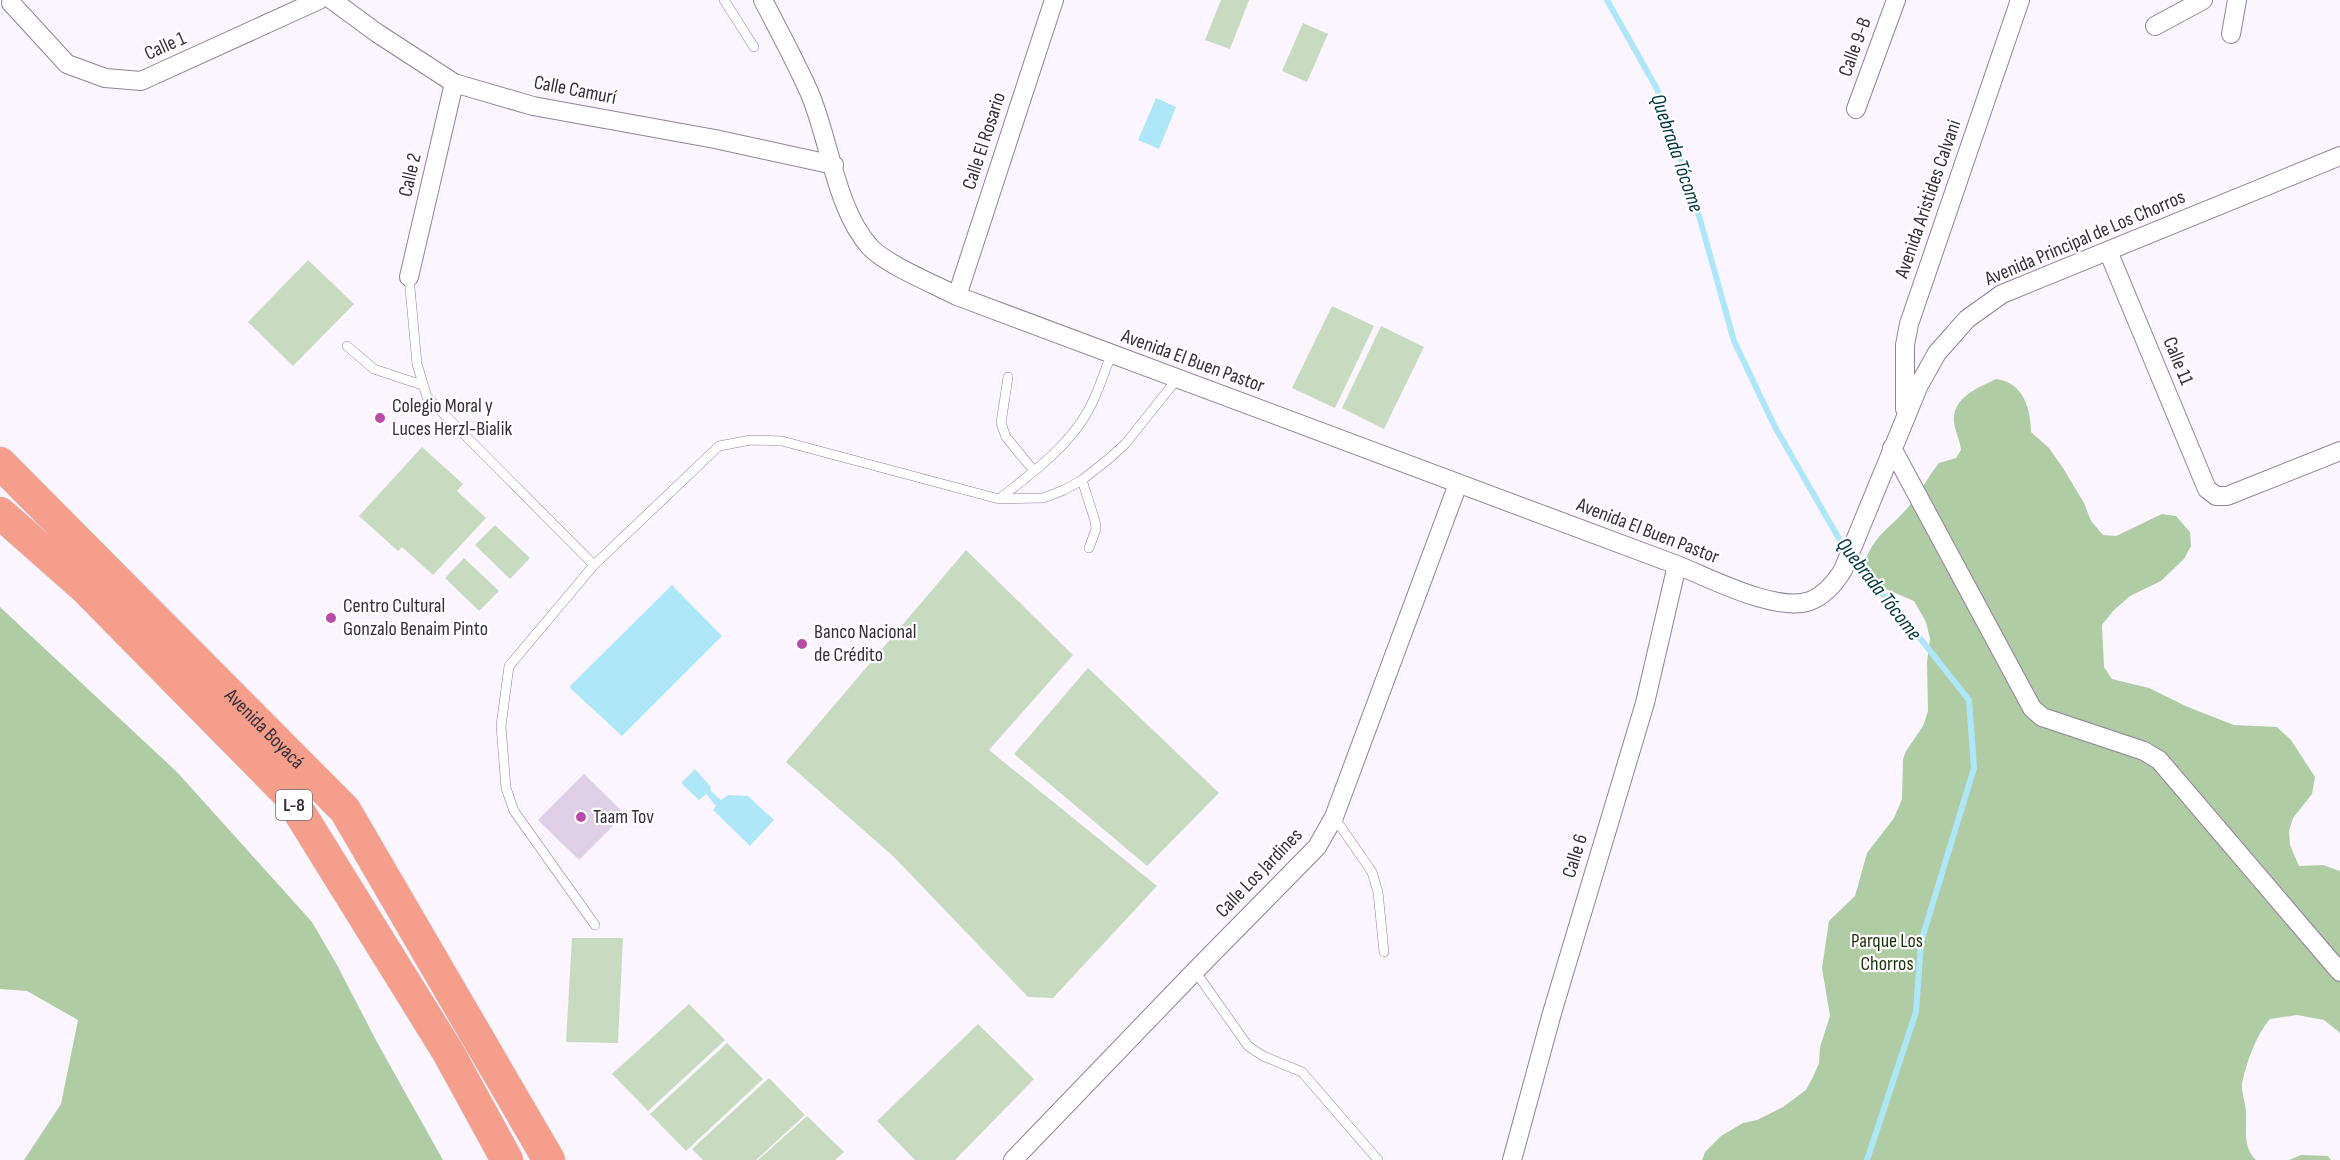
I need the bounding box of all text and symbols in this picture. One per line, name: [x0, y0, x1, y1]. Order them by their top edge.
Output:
street label: Calle 9-B: [1833, 14, 1877, 80]
street label: Calle 1: [141, 26, 189, 66]
street label: Calle Camurí: [532, 70, 619, 110]
street label: Calle El Rosario: [957, 89, 1011, 193]
water label: Quebrada Tócome: [1645, 91, 1709, 215]
street label: Avenida Aristides Calvani: [1889, 117, 1966, 282]
street label: Calle 2: [393, 151, 427, 199]
street label: Avenida Principal de Los Chorros: [1980, 185, 2189, 291]
street label: Avenida El Buen Pastor: [1117, 324, 1268, 398]
street label: Calle 11: [2158, 333, 2198, 389]
place label: Colegio Moral y Luces Herzl-Bialik: [392, 394, 512, 441]
marker: Colegio Moral y Luces Herzl-Bialik: [373, 411, 387, 425]
street label: Avenida El Buen Pastor: [1572, 492, 1723, 569]
water label: Quebrada Tócome: [1831, 533, 1927, 645]
place label: Centro Cultural Gonzalo Benaim Pinto: [343, 594, 488, 641]
marker: Centro Cultural Gonzalo Benaim Pinto: [324, 611, 338, 625]
place label: Banco Nacional de Crédito: [814, 620, 917, 667]
marker: Banco Nacional de Crédito: [795, 637, 809, 651]
street label: Avenida Boyacá: [219, 683, 309, 774]
road number: L-8: [276, 790, 312, 820]
place label: Taam Tov: [593, 805, 654, 829]
marker: Taam Tov: [574, 810, 588, 824]
street label: Calle Los Jardines: [1211, 823, 1307, 923]
street label: Calle 6: [1557, 831, 1593, 881]
park label: Parque Los Chorros: [1851, 929, 1923, 976]

